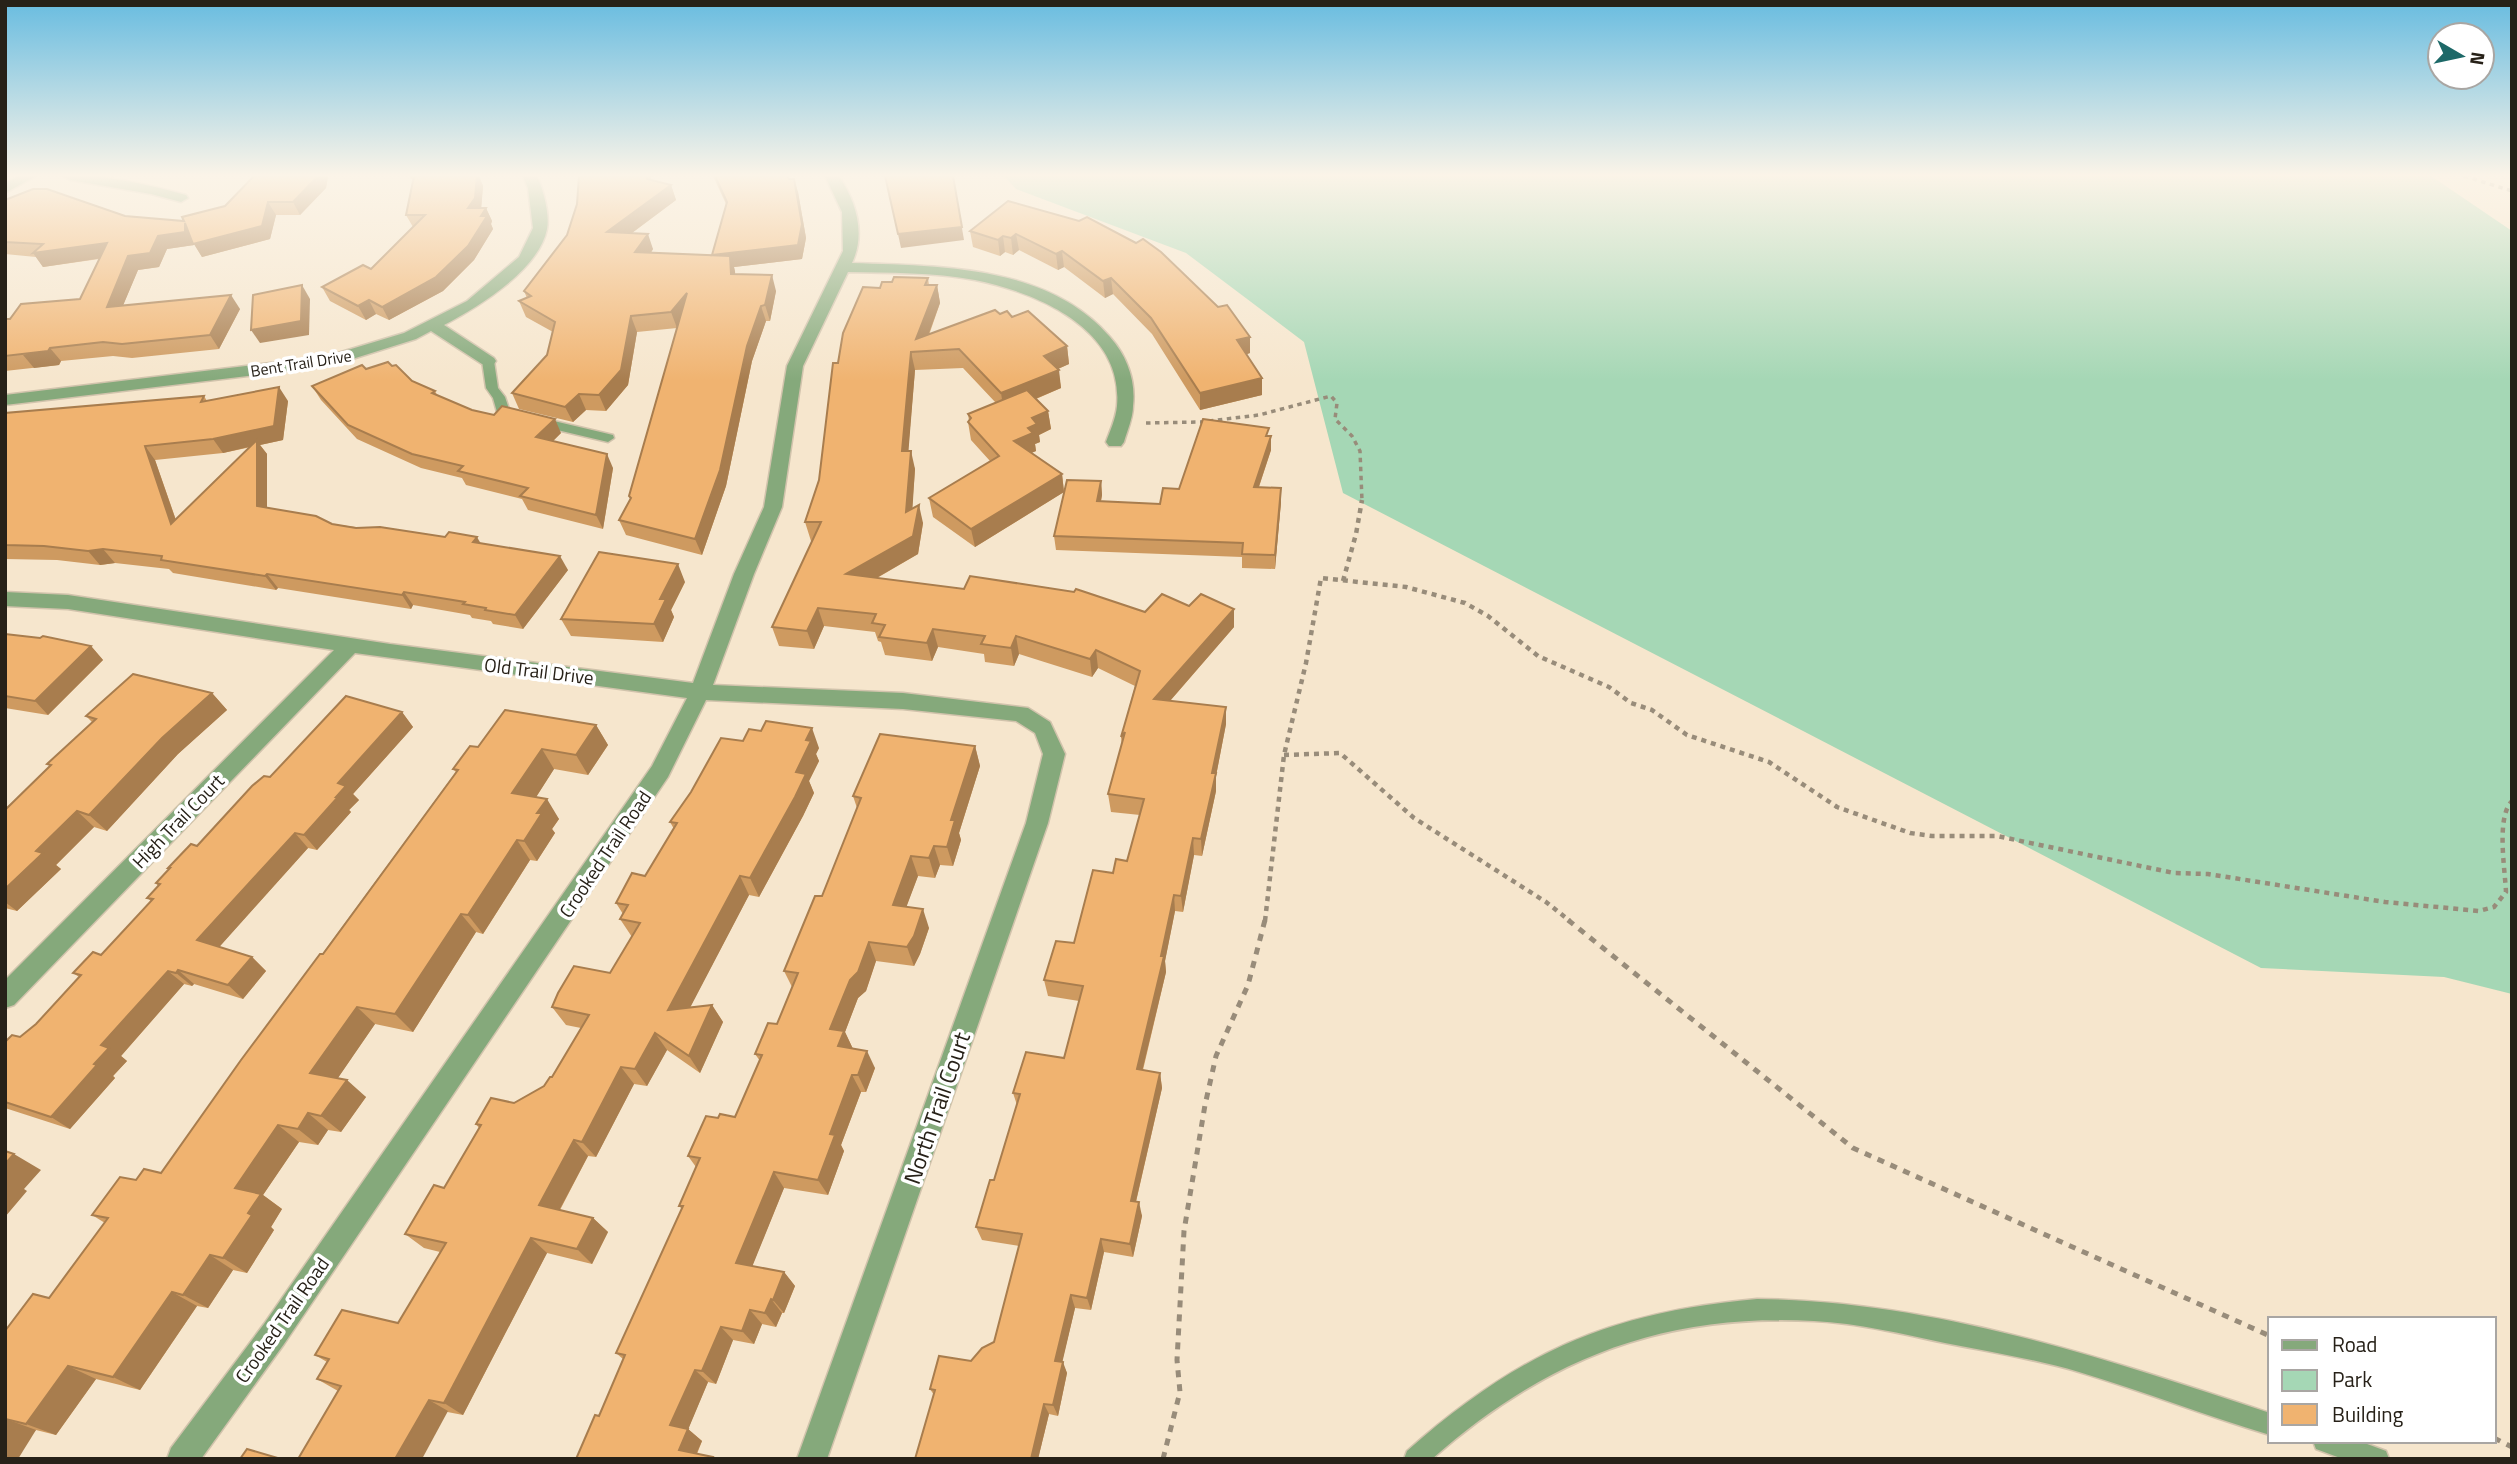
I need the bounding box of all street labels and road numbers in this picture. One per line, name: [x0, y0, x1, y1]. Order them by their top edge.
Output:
street label: Bent Trail Drive: [249, 343, 353, 383]
street label: Old Trail Drive: [483, 649, 595, 692]
street label: High Trail Court: [125, 767, 231, 875]
street label: Crooked Trail Road: [551, 784, 658, 923]
street label: North Trail Court: [894, 1027, 979, 1189]
street label: Crooked Trail Road: [227, 1251, 336, 1389]

